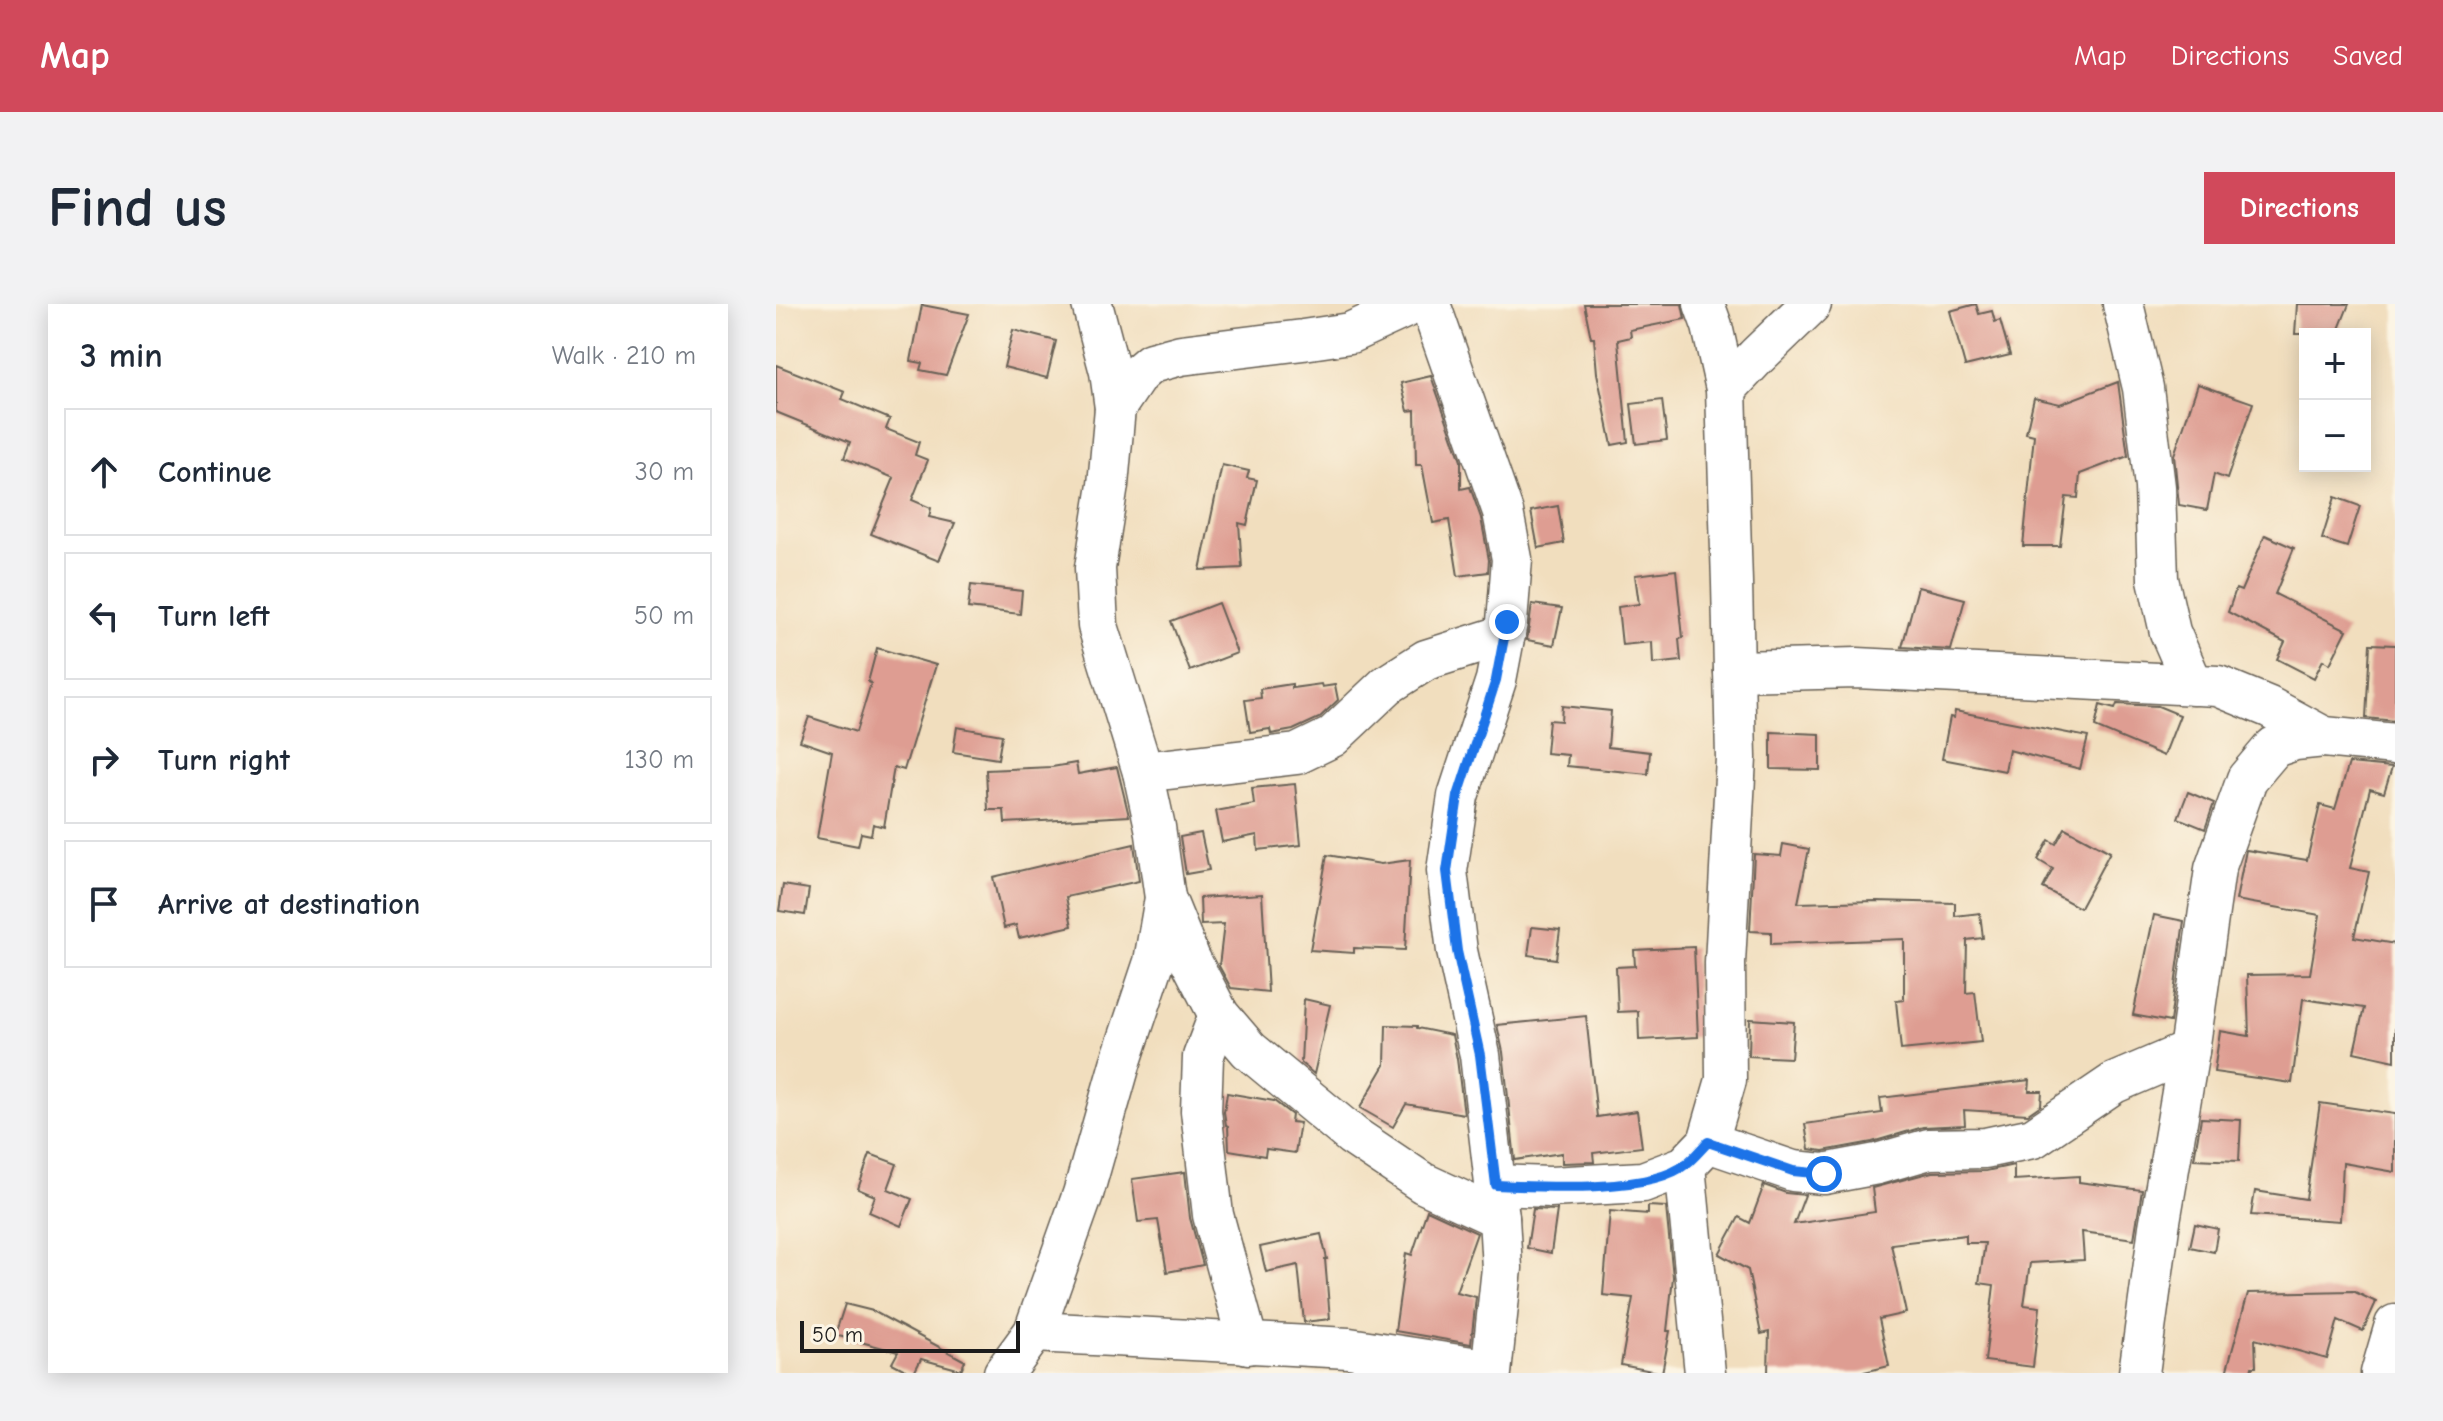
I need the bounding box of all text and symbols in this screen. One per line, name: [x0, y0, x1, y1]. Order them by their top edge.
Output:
text: Map: [40, 34, 110, 78]
text: Map: [2074, 40, 2127, 72]
text: Directions: [2171, 40, 2289, 72]
text: Saved: [2333, 40, 2403, 72]
button: Directions: [2204, 172, 2395, 244]
text: Find us: [48, 176, 227, 240]
map controls: [2299, 328, 2371, 472]
button: +: [2299, 328, 2371, 400]
text: 3 min: [80, 336, 163, 376]
text: Walk · 210 m: [552, 341, 696, 371]
button: −: [2299, 400, 2371, 472]
icon: ahead: [82, 450, 126, 494]
text: Continue: [158, 455, 272, 490]
text: 30 m: [635, 457, 694, 487]
icon: left: [82, 594, 126, 638]
text: Turn left: [158, 599, 270, 634]
text: 50 m: [634, 601, 694, 631]
route end: [1489, 604, 1525, 640]
icon: right: [82, 738, 126, 782]
text: Turn right: [158, 743, 290, 778]
text: 130 m: [625, 745, 694, 775]
icon: arrive: [82, 882, 126, 926]
text: Arrive at destination: [158, 887, 420, 922]
route start: [1806, 1156, 1842, 1192]
scale bar: [800, 1317, 1020, 1353]
text: 50 m: [812, 1322, 863, 1348]

